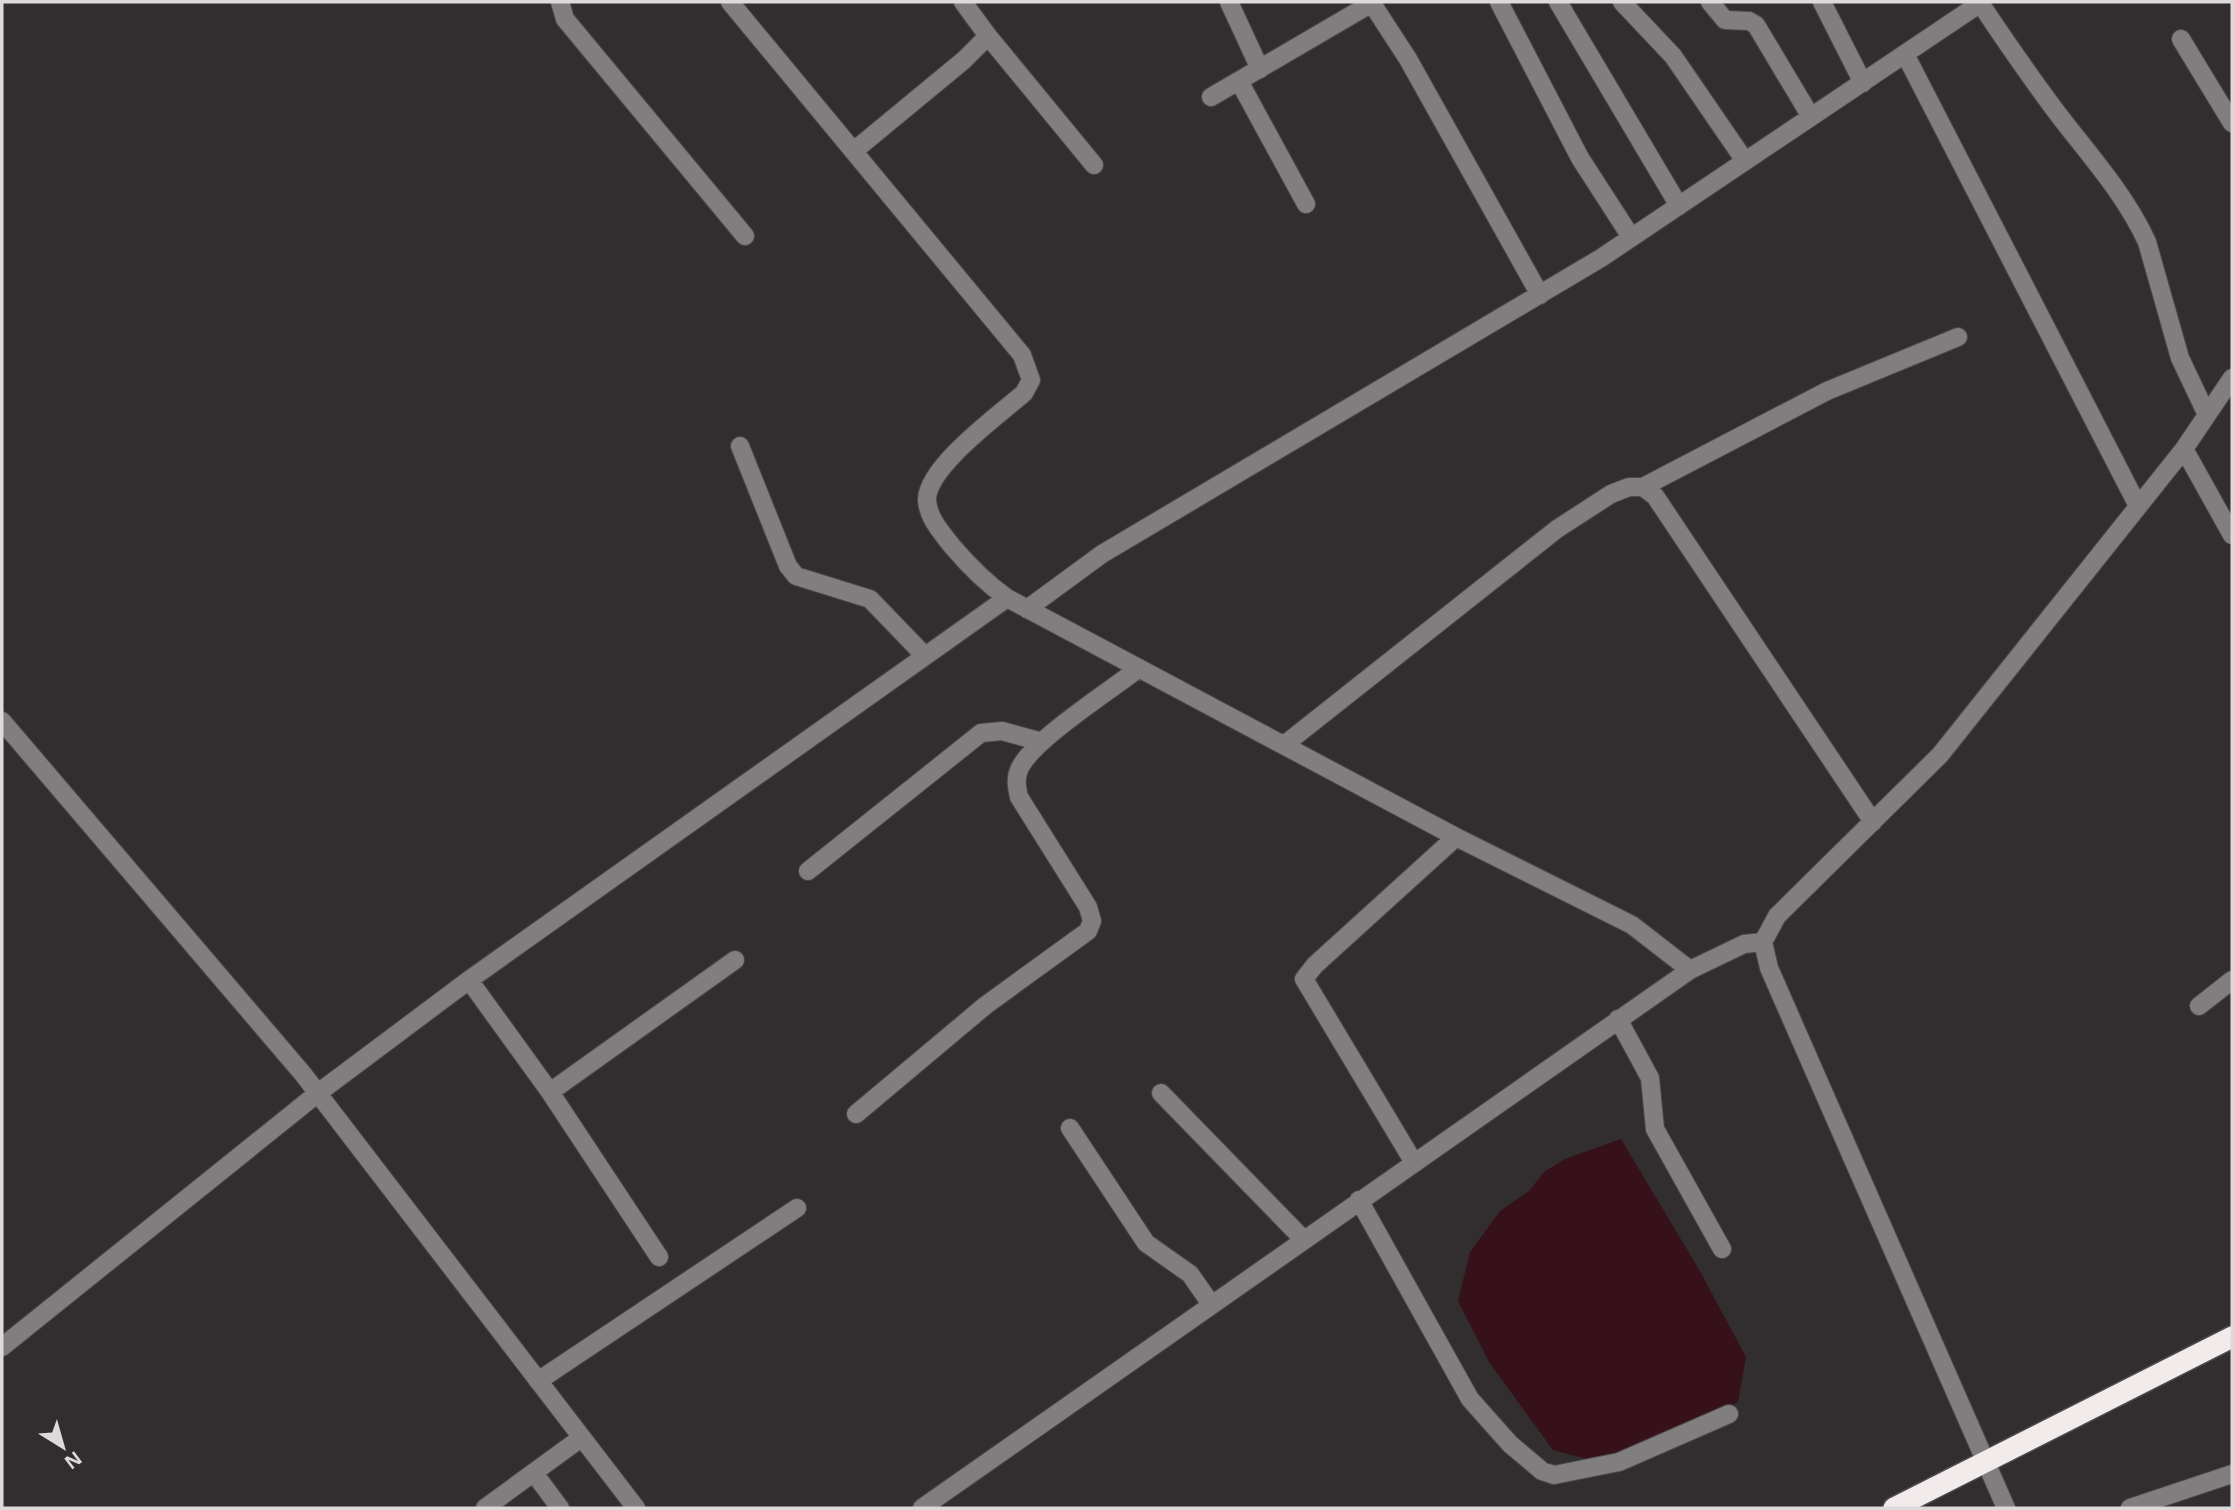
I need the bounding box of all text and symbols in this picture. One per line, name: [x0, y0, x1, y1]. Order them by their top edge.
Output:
north arrow: [28, 1412, 98, 1482]
text: N: [59, 1446, 87, 1476]

